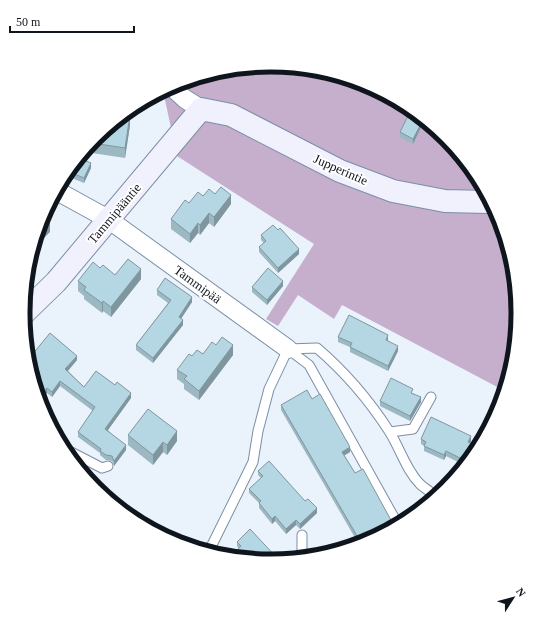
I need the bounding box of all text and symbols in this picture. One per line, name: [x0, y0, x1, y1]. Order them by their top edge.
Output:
scale bar: [10, 8, 134, 34]
text: 50 m: [16, 15, 41, 29]
street label: Jupperintie: [311, 151, 370, 188]
street label: Tammipääntie: [85, 180, 144, 247]
street label: Tammipää: [171, 262, 224, 307]
north arrow: [493, 578, 533, 618]
text: N: [514, 585, 528, 599]

